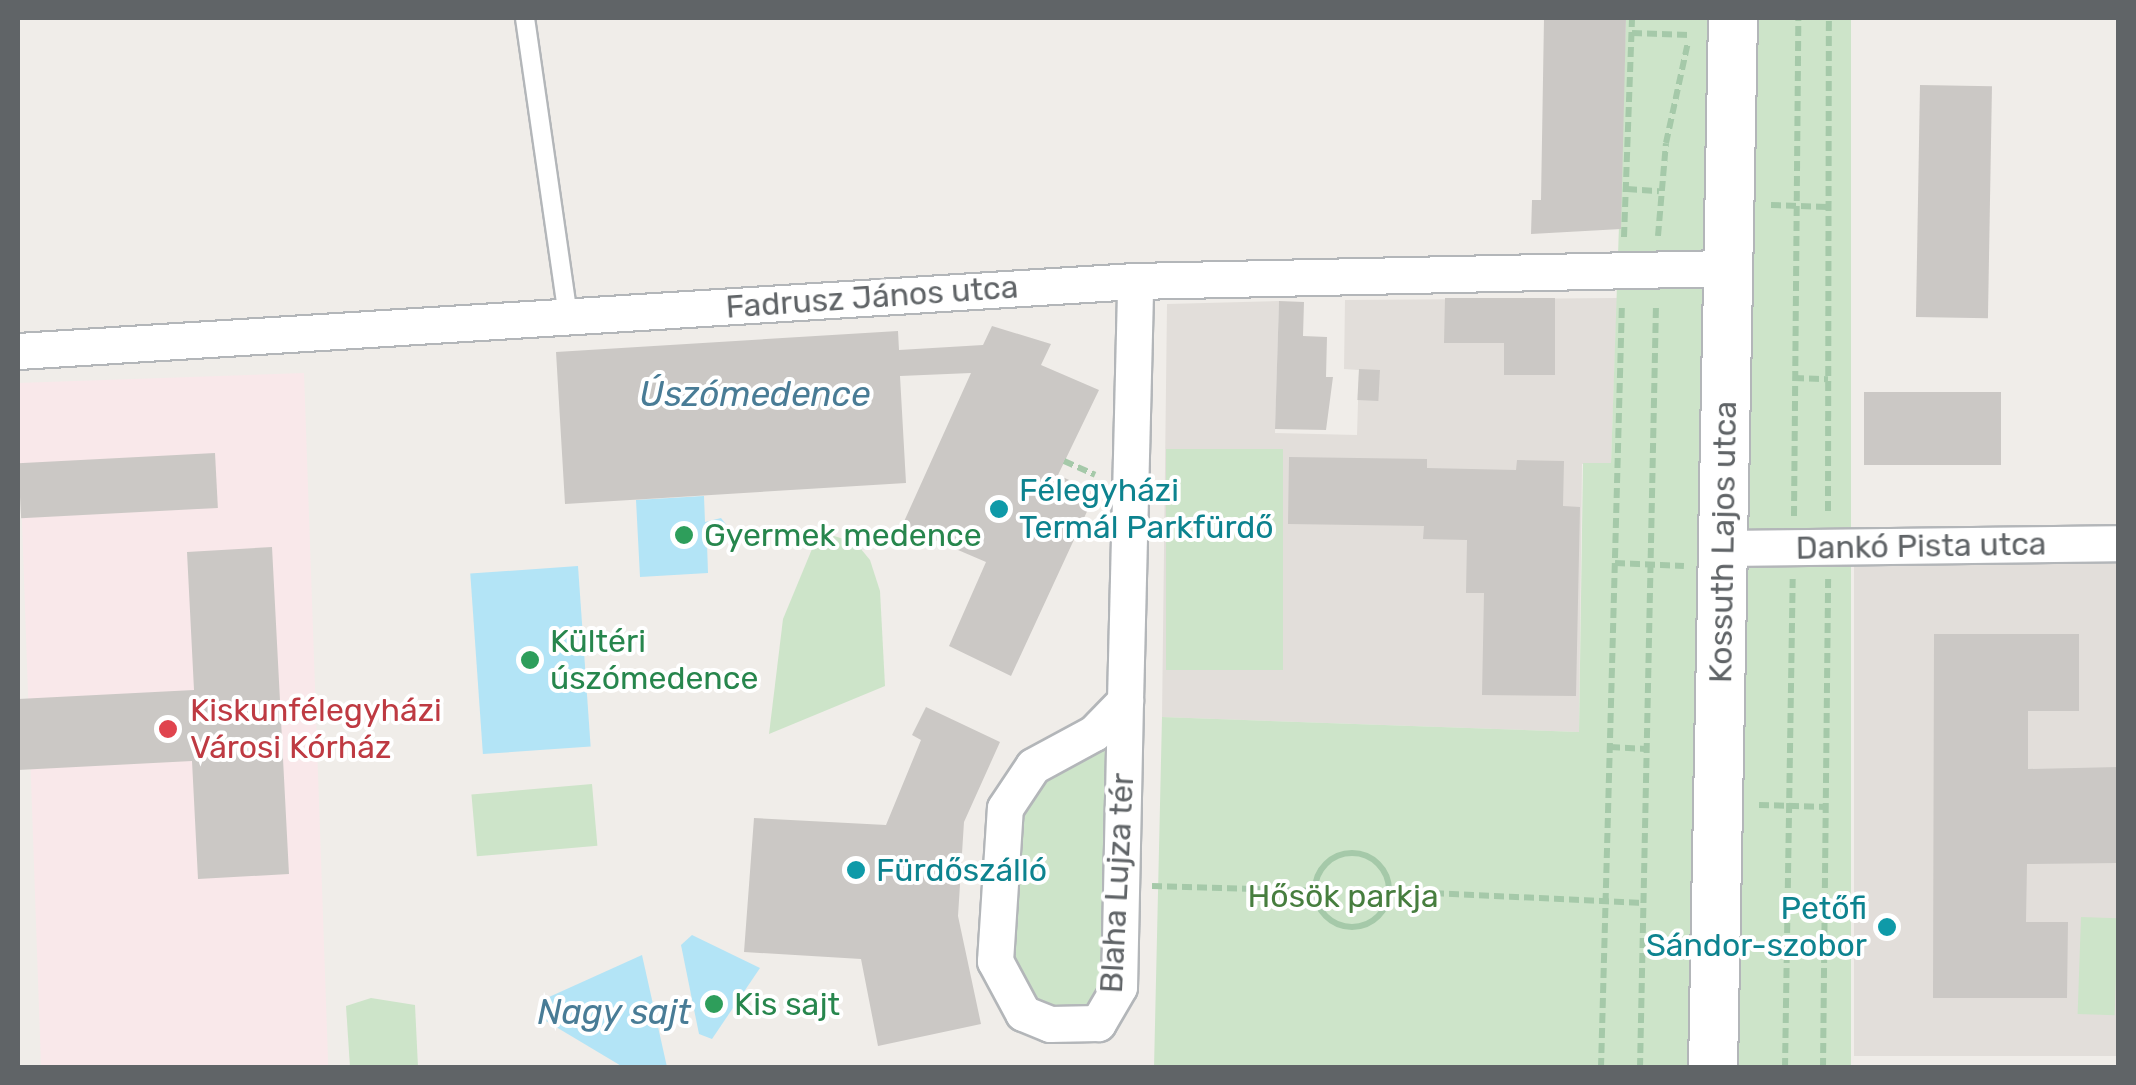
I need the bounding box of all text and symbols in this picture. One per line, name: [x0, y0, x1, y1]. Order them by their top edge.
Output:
street label: Fadrusz János utca: [724, 268, 1020, 326]
water label: Úszómedence: [640, 373, 870, 415]
street label: Kossuth Lajos utca: [1701, 401, 1745, 683]
place label: Félegyházi Termál Parkfürdő: [1019, 472, 1274, 547]
marker: Félegyházi Termál Parkfürdő: [988, 498, 1010, 520]
place label: Gyermek medence: [704, 516, 982, 554]
marker: Gyermek medence: [673, 524, 695, 546]
street label: Dankó Pista utca: [1795, 525, 2047, 567]
place label: Kültéri úszómedence: [550, 623, 758, 698]
marker: Kültéri úszómedence: [519, 649, 541, 671]
place label: Kiskunfélegyházi Városi Kórház: [190, 692, 442, 767]
marker: Kiskunfélegyházi Városi Kórház: [155, 716, 181, 742]
street label: Blaha Lujza tér: [1092, 772, 1142, 994]
place label: Fürdőszálló: [876, 851, 1047, 889]
marker: Fürdőszálló: [845, 859, 867, 881]
park label: Hősök parkja: [1247, 877, 1439, 915]
place label: Petőfi Sándor-szobor: [1646, 890, 1867, 965]
marker: Petőfi Sándor-szobor: [1876, 916, 1898, 938]
place label: Kis sajt: [734, 985, 840, 1023]
water label: Nagy sajt: [537, 991, 691, 1033]
marker: Kis sajt: [703, 993, 725, 1015]

